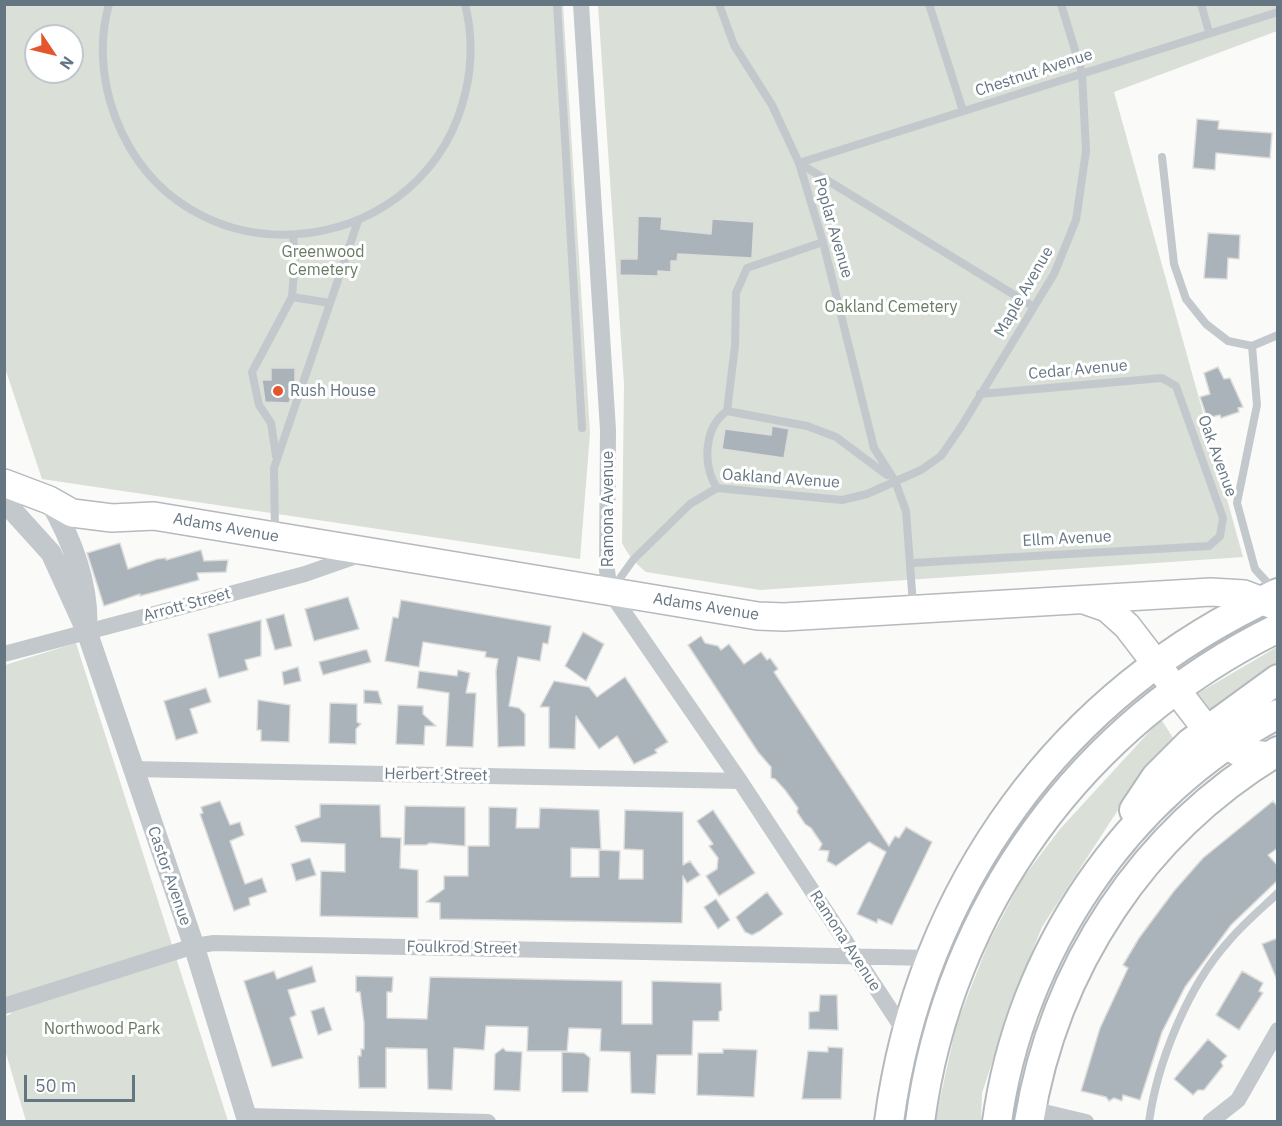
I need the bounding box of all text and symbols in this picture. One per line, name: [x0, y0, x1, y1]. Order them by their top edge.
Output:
north arrow: [24, 24, 84, 84]
street label: Chestnut Avenue: [973, 45, 1095, 101]
text: N: [56, 53, 79, 74]
street label: Poplar Avenue: [809, 176, 857, 280]
park label: Greenwood Cemetery: [282, 242, 364, 280]
street label: Maple Avenue: [990, 243, 1058, 341]
park label: Oakland Cemetery: [824, 297, 958, 317]
street label: Cedar Avenue: [1028, 356, 1128, 384]
place label: Rush House: [290, 381, 376, 401]
marker: Rush House: [271, 384, 285, 398]
street label: Oak Avenue: [1193, 413, 1241, 499]
street label: Ramona Avenue: [598, 451, 618, 567]
street label: Oakland AVenue: [721, 465, 841, 493]
street label: Adams Avenue: [172, 509, 280, 547]
street label: Ellm Avenue: [1022, 527, 1112, 551]
street label: Arrott Street: [141, 584, 233, 626]
street label: Adams Avenue: [652, 589, 760, 625]
street label: Herbert Street: [384, 765, 488, 785]
street label: Castor Avenue: [143, 824, 195, 928]
street label: Ramona Avenue: [805, 887, 885, 995]
street label: Foulkrod Street: [406, 937, 518, 959]
park label: Northwood Park: [44, 1019, 160, 1039]
scale bar: [27, 1063, 138, 1101]
text: 50 m: [35, 1074, 77, 1097]

